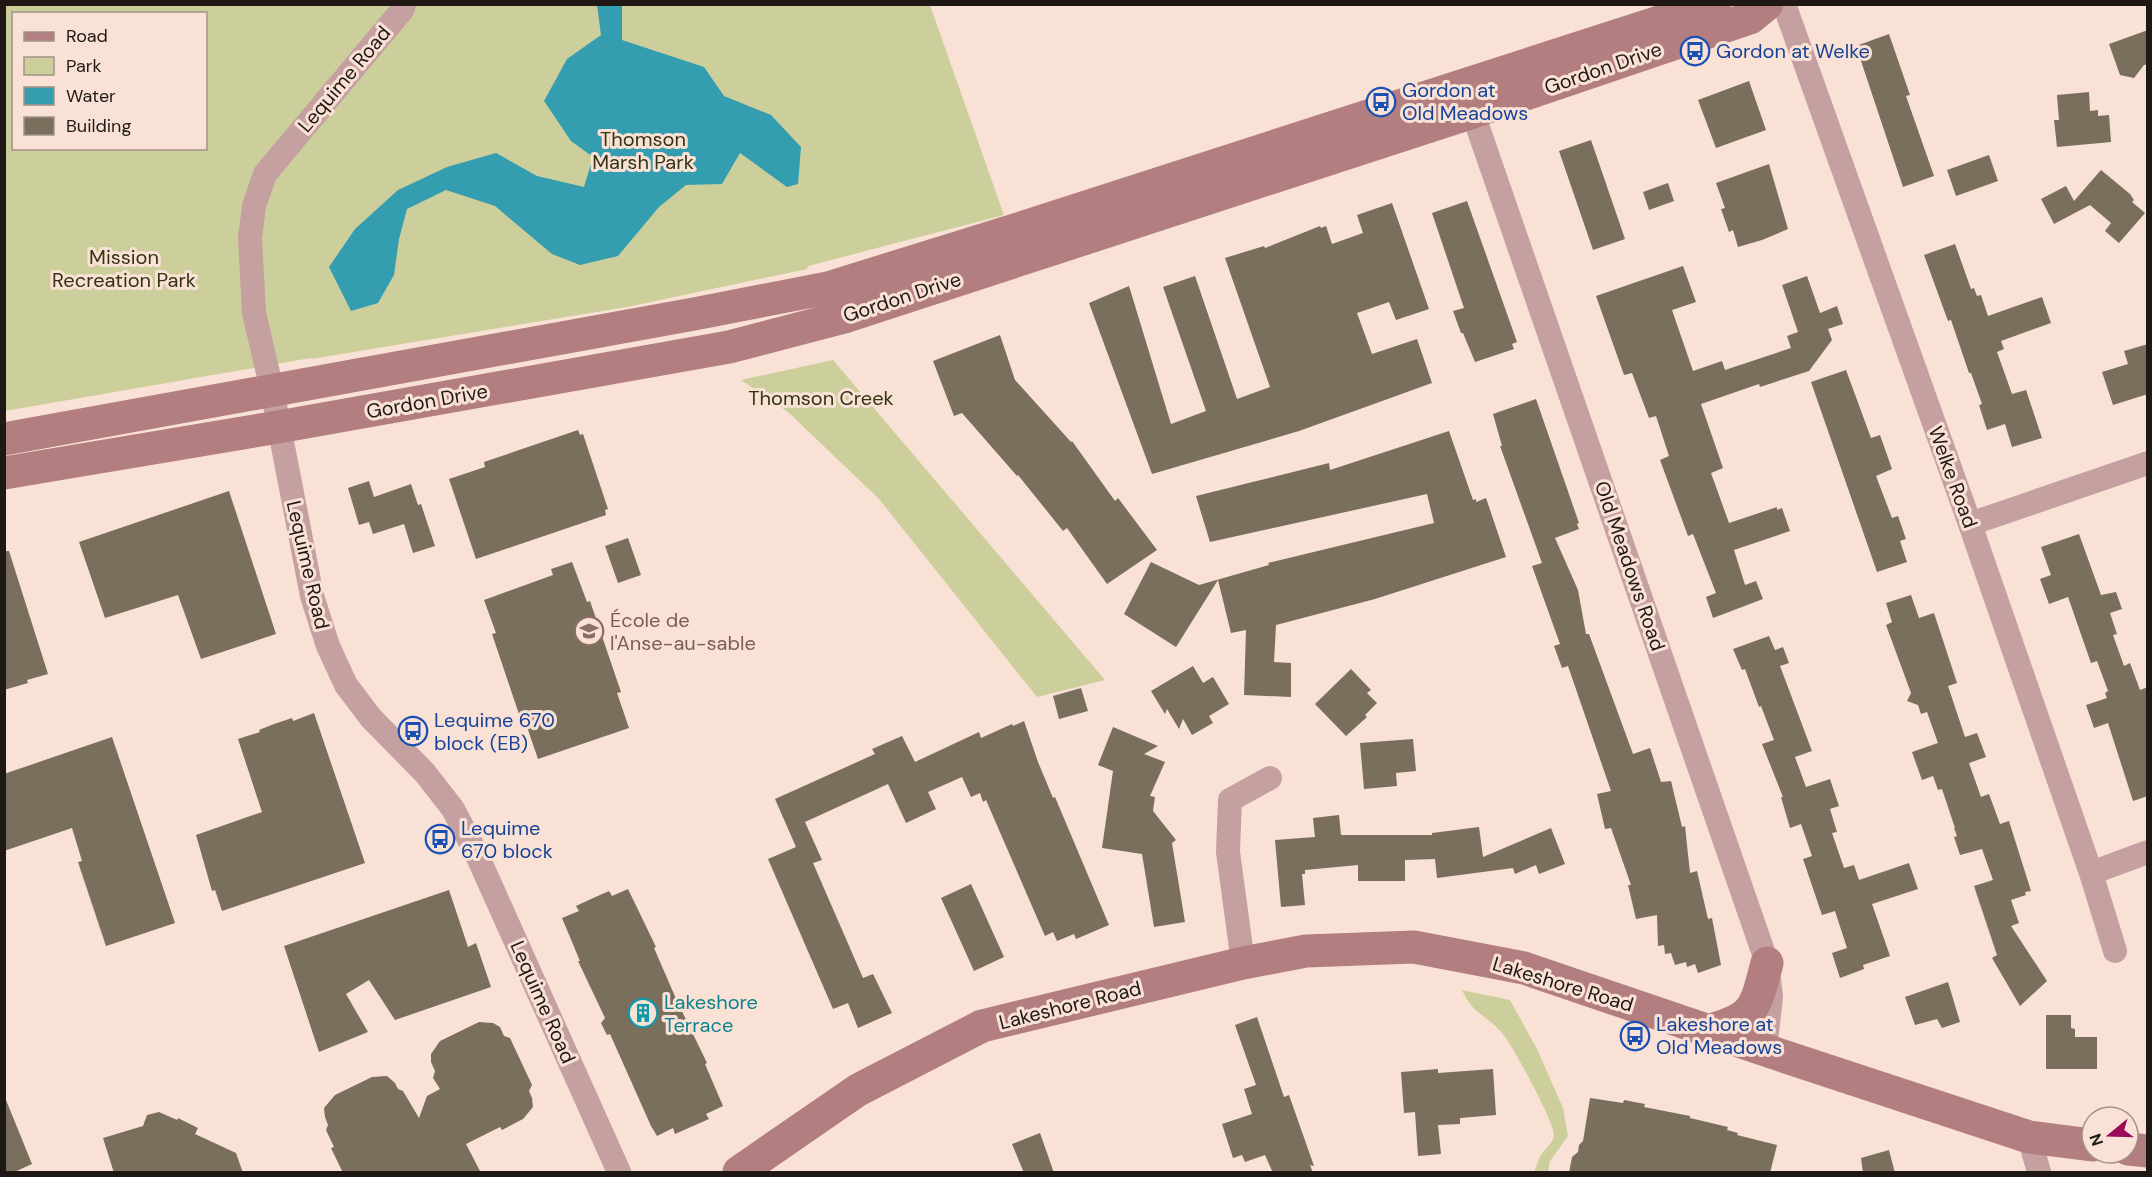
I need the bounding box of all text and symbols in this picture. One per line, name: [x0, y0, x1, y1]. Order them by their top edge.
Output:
legend: [12, 12, 207, 150]
street label: Lequime Road: [292, 20, 396, 138]
text: Road: [66, 24, 108, 48]
bus stop icon: Gordon at Welke: [1679, 35, 1711, 67]
street label: Gordon Drive: [1541, 36, 1665, 100]
place label: Gordon at Welke: [1716, 38, 1870, 64]
text: Park: [66, 54, 102, 78]
place label: Gordon at Old Meadows: [1402, 77, 1528, 126]
text: Water: [66, 84, 116, 108]
bus stop icon: Gordon at Old Meadows: [1365, 86, 1397, 118]
text: Building: [66, 114, 131, 138]
park label: Thomson Marsh Park: [592, 126, 694, 175]
park label: Mission Recreation Park: [52, 244, 196, 293]
street label: Gordon Drive: [840, 266, 964, 328]
street label: Gordon Drive: [364, 378, 490, 424]
park label: Thomson Creek: [748, 385, 894, 411]
street label: Welke Road: [1923, 422, 1983, 532]
street label: Old Meadows Road: [1589, 478, 1671, 654]
street label: Lequime Road: [281, 498, 335, 632]
place label: École de l'Anse-au-sable: [610, 607, 756, 656]
school or university icon: École de l'Anse-au-sable: [573, 615, 605, 647]
place label: Lequime 670 block (EB): [434, 707, 555, 756]
bus stop icon: Lequime 670 block (EB): [397, 715, 429, 747]
place label: Lequime 670 block: [461, 815, 553, 864]
bus stop icon: Lequime 670 block: [424, 823, 456, 855]
street label: Lequime Road: [504, 937, 582, 1067]
street label: Lakeshore Road: [1489, 950, 1637, 1018]
street label: Lakeshore Road: [996, 975, 1144, 1035]
place label: Lakeshore Terrace: [664, 989, 758, 1038]
building icon: Lakeshore Terrace: [627, 997, 659, 1029]
place label: Lakeshore at Old Meadows: [1656, 1011, 1782, 1060]
bus stop icon: Lakeshore at Old Meadows: [1619, 1020, 1651, 1052]
north arrow: [2080, 1105, 2140, 1165]
text: N: [2084, 1131, 2108, 1149]

